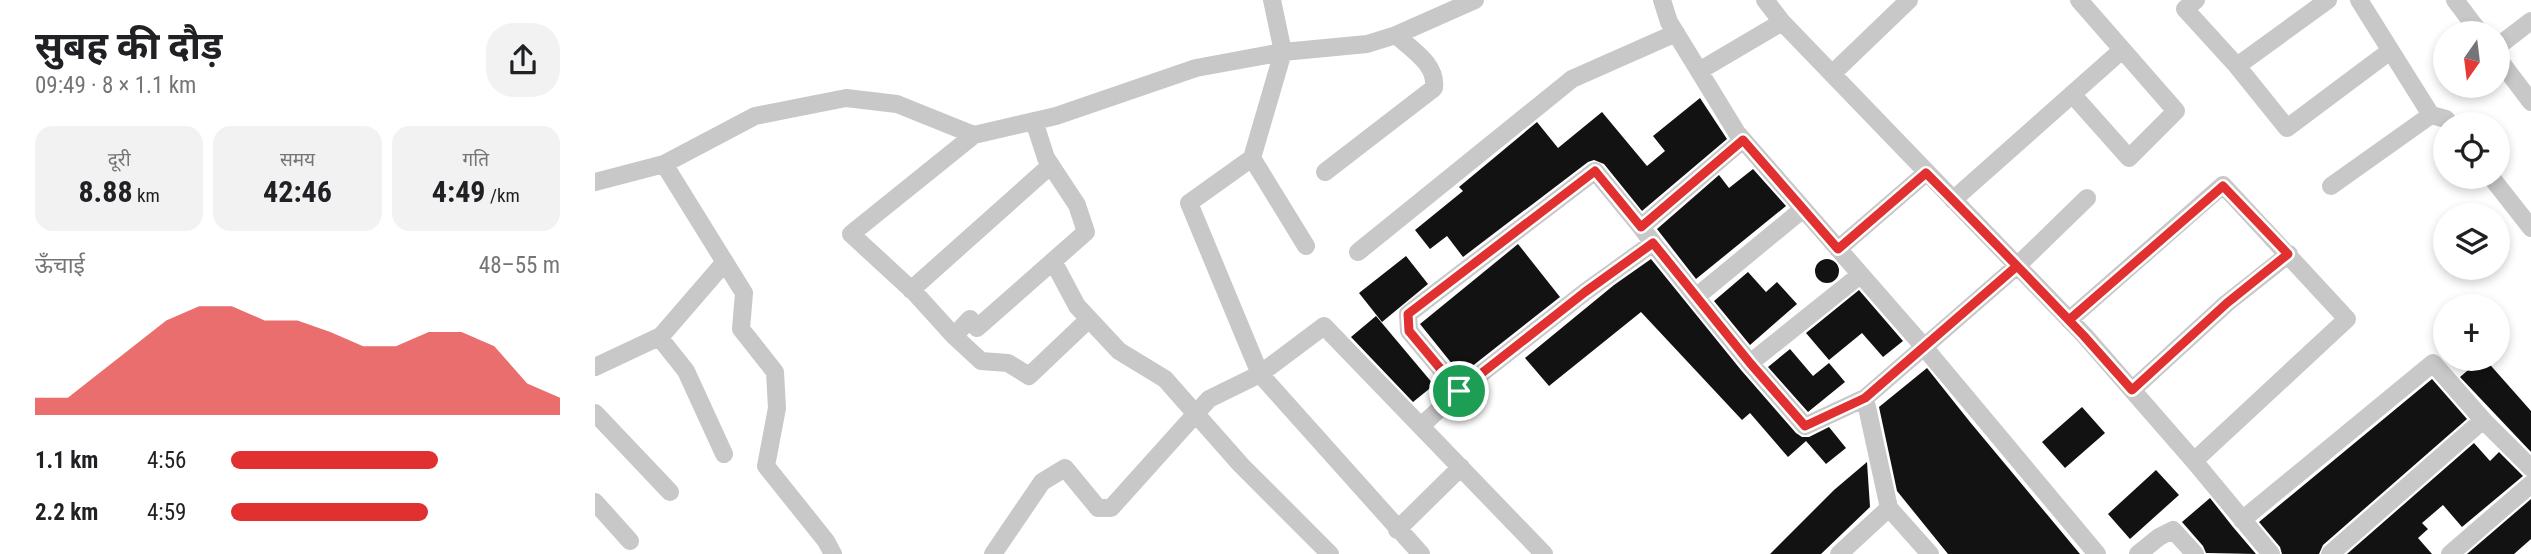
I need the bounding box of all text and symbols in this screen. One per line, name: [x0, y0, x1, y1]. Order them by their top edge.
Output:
north arrow: [2433, 21, 2509, 98]
map controls: [2433, 21, 2510, 371]
button: share: [486, 23, 560, 97]
text: सुबह की दौड़: [35, 24, 223, 68]
text: 09:49 · 8 × 1.1 km: [35, 72, 196, 99]
button: locate: [2433, 112, 2510, 189]
text: दूरी: [108, 148, 131, 171]
text: समय: [280, 148, 315, 171]
text: गति: [463, 148, 489, 171]
text: 8.88: [78, 174, 133, 209]
text: 42:46: [263, 174, 332, 209]
text: 4:49: [432, 174, 486, 209]
text: km: [133, 184, 160, 207]
text: /km: [486, 184, 520, 207]
button: layers: [2433, 203, 2510, 280]
text: ऊँचाई: [35, 252, 85, 279]
text: 48–55 m: [479, 252, 560, 279]
button: +: [2433, 294, 2510, 371]
pin: [1429, 361, 1489, 421]
icon: arrive: [1440, 372, 1478, 410]
text: 1.1 km: [35, 447, 98, 474]
text: 4:56: [147, 447, 186, 474]
text: 2.2 km: [35, 499, 98, 526]
text: 4:59: [147, 499, 186, 526]

